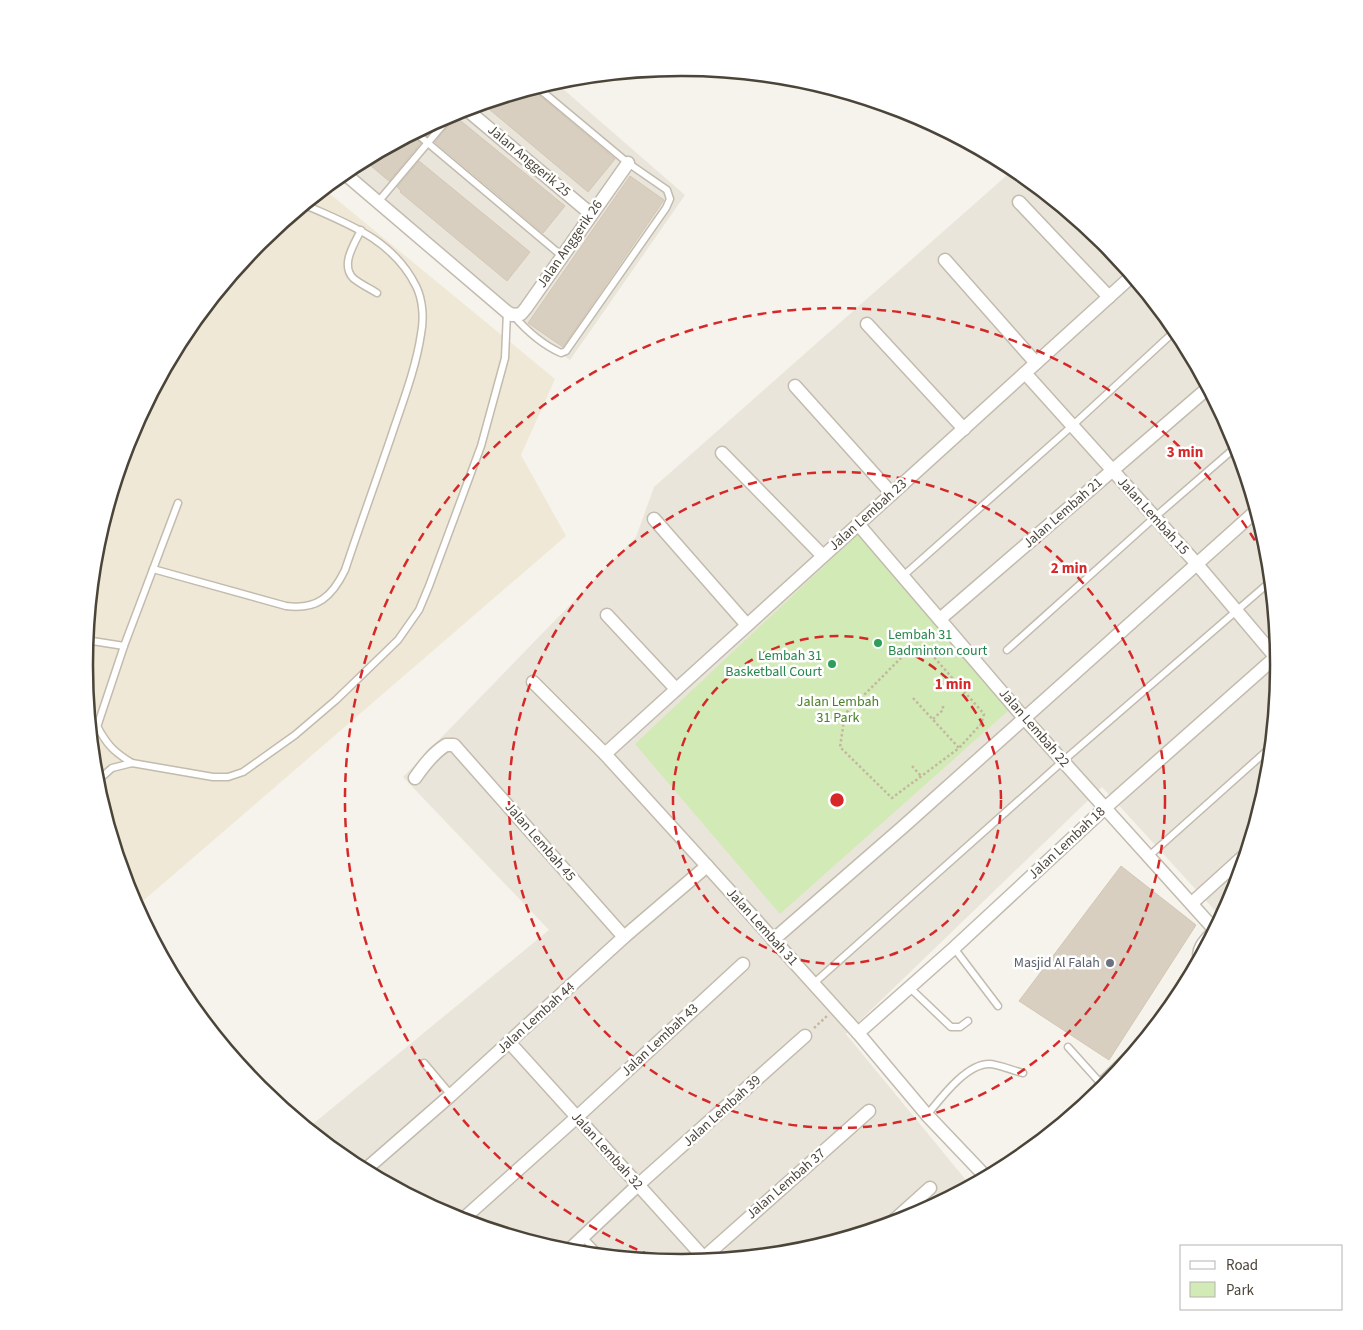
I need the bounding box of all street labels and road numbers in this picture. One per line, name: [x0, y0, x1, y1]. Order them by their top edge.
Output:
street label: Jalan Anggerik 25: [483, 120, 575, 202]
street label: Jalan Anggerik 26: [532, 196, 608, 292]
street label: Jalan Lembah 21: [1019, 473, 1107, 553]
street label: Jalan Lembah 15: [1112, 473, 1194, 559]
street label: Jalan Lembah 23: [825, 474, 911, 556]
street label: Jalan Lembah 22: [994, 684, 1074, 772]
street label: Jalan Lembah 45: [500, 798, 580, 886]
street label: Jalan Lembah 18: [1024, 802, 1110, 884]
street label: Jalan Lembah 31: [721, 884, 803, 970]
street label: Jalan Lembah 44: [493, 977, 579, 1059]
street label: Jalan Lembah 43: [617, 999, 703, 1081]
street label: Jalan Lembah 39: [679, 1070, 765, 1152]
street label: Jalan Lembah 32: [566, 1108, 648, 1194]
street label: Jalan Lembah 37: [742, 1144, 830, 1224]

